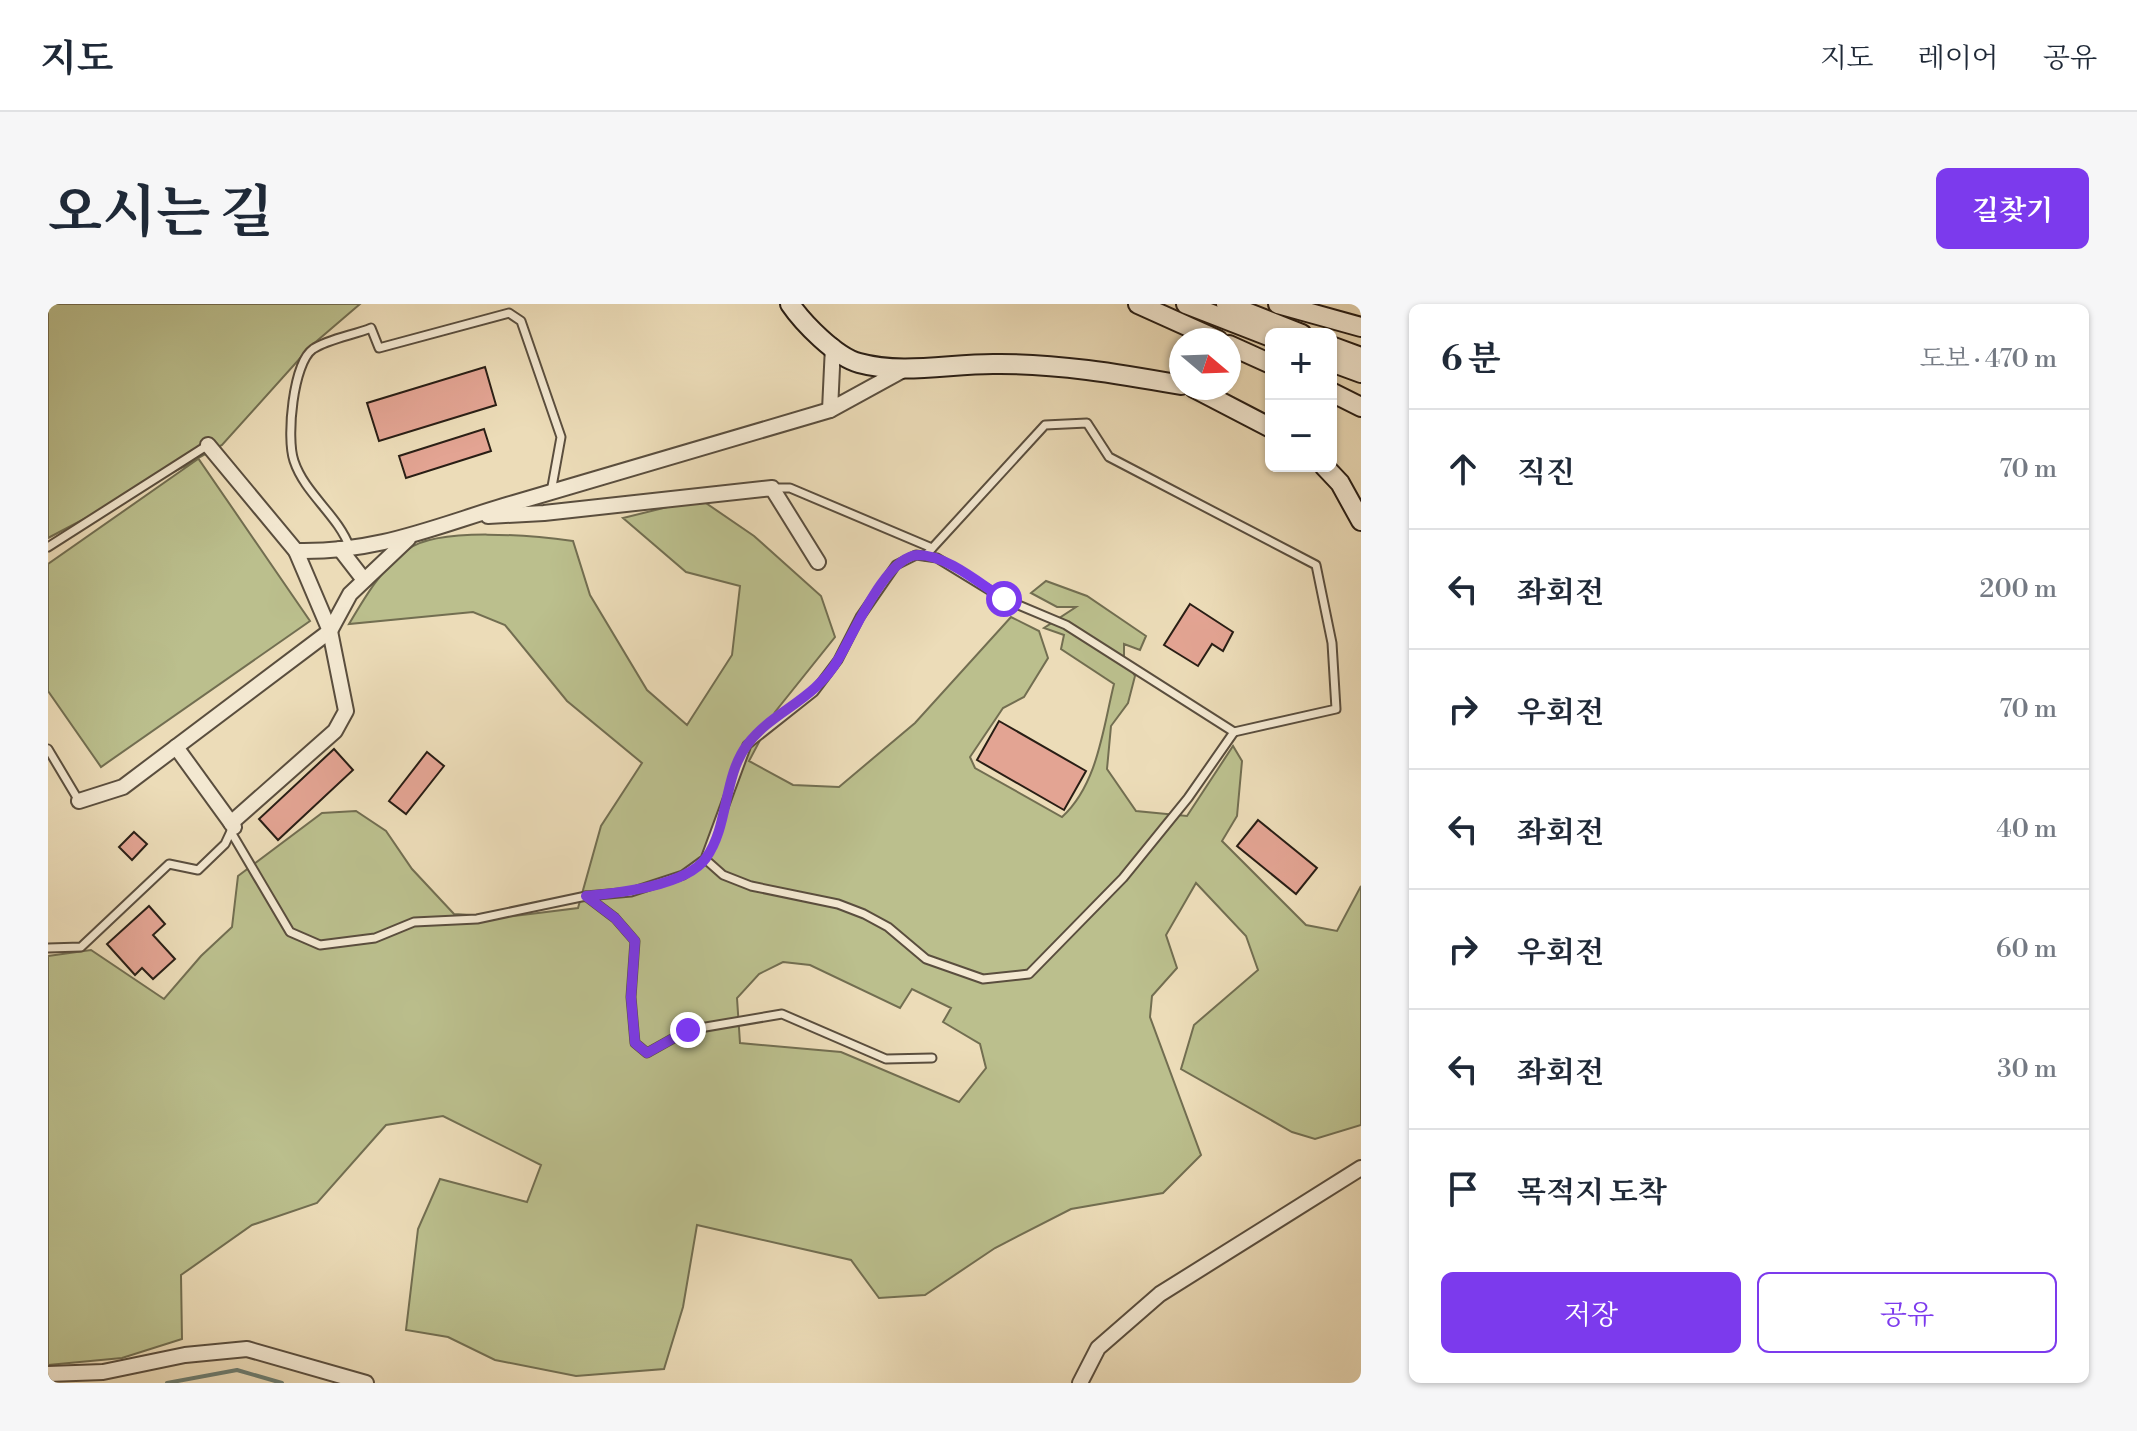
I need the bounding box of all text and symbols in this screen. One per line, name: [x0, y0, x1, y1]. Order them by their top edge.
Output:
text: 지도: [40, 36, 113, 83]
text: 지도: [1820, 41, 1874, 76]
text: 레이어: [1918, 41, 1999, 76]
text: 공유: [2043, 41, 2097, 76]
button: 길찾기: [1936, 168, 2089, 249]
text: 오시는 길: [48, 179, 273, 249]
north arrow: [1169, 328, 1241, 400]
map controls: [1265, 328, 1337, 472]
button: +: [1265, 328, 1337, 400]
text: 6 분: [1441, 339, 1501, 381]
text: 도보 · 470 m: [1919, 343, 2057, 375]
button: −: [1265, 400, 1337, 472]
icon: ahead: [1441, 447, 1485, 491]
text: 70 m: [1999, 453, 2057, 485]
text: 직진: [1517, 454, 1575, 492]
icon: left: [1441, 567, 1485, 611]
text: 200 m: [1980, 573, 2057, 605]
text: 좌회전: [1517, 574, 1604, 612]
route start: [986, 581, 1022, 617]
icon: right: [1441, 687, 1485, 731]
text: 70 m: [1999, 693, 2057, 725]
text: 우회전: [1517, 694, 1604, 732]
icon: left: [1441, 807, 1485, 851]
text: 40 m: [1996, 813, 2057, 845]
text: 좌회전: [1517, 814, 1604, 852]
icon: right: [1441, 927, 1485, 971]
text: 60 m: [1996, 933, 2057, 965]
text: 우회전: [1517, 934, 1604, 972]
route end: [670, 1012, 706, 1048]
icon: left: [1441, 1047, 1485, 1091]
text: 30 m: [1997, 1053, 2057, 1085]
text: 좌회전: [1517, 1054, 1604, 1092]
icon: arrive: [1441, 1167, 1485, 1211]
text: 목적지 도착: [1517, 1174, 1667, 1212]
button: 저장: [1441, 1272, 1741, 1353]
button: 공유: [1757, 1272, 2057, 1353]

